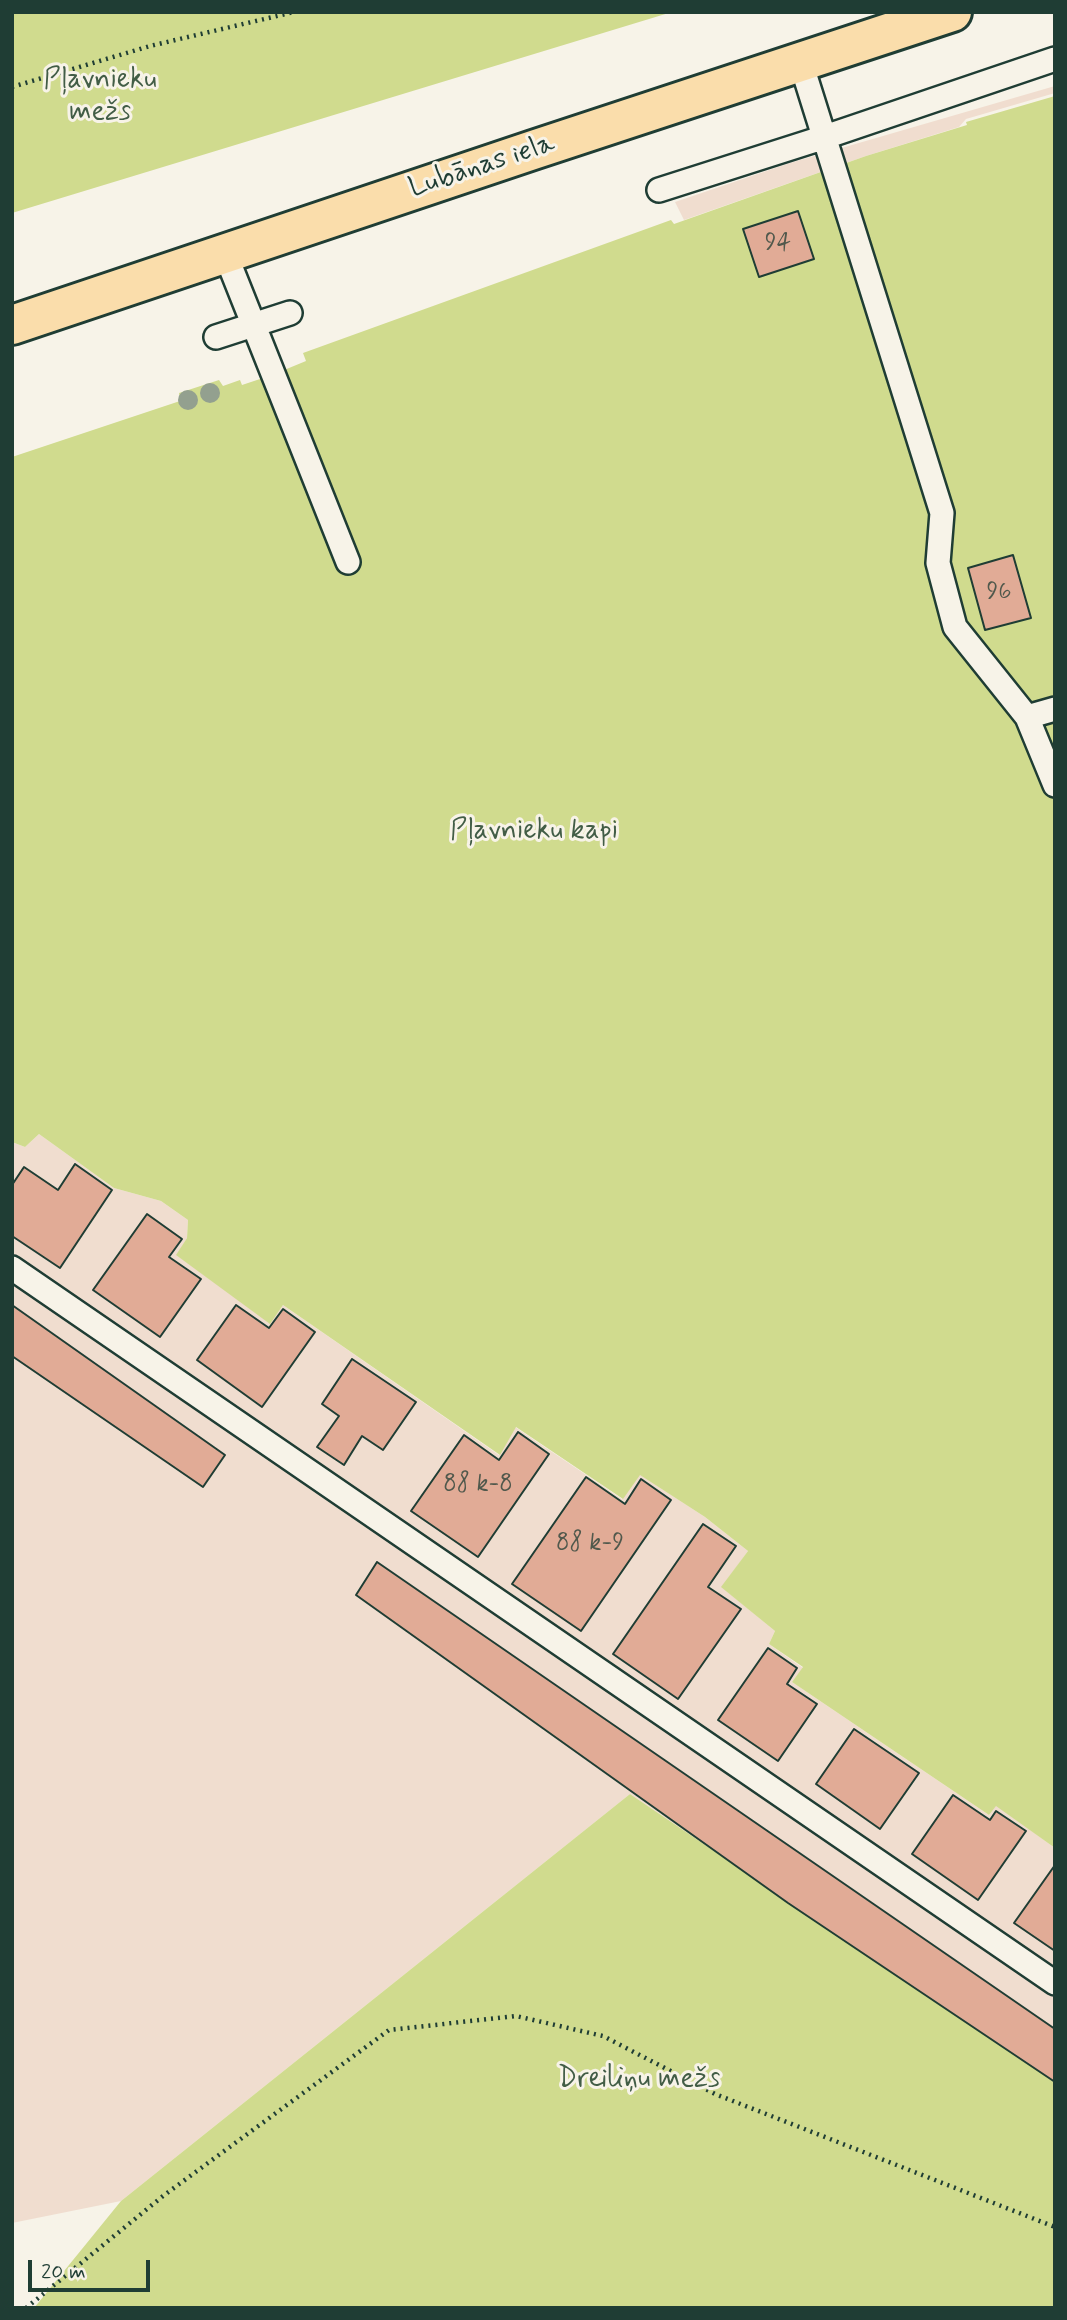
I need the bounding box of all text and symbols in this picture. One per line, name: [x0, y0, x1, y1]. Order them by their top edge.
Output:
park label: Pļavnieku mežs: [43, 64, 157, 130]
street label: Lubānas iela: [405, 128, 559, 206]
house number: 94: [765, 230, 791, 258]
house number: 96: [986, 579, 1012, 607]
park label: Pļavnieku kapi: [450, 815, 618, 849]
house number: 88 k-8: [443, 1471, 513, 1499]
house number: 88 k-9: [556, 1530, 624, 1558]
park label: Dreiliņu mežs: [558, 2063, 720, 2097]
scale bar: [32, 2246, 154, 2290]
text: 20 m: [41, 2258, 86, 2286]

